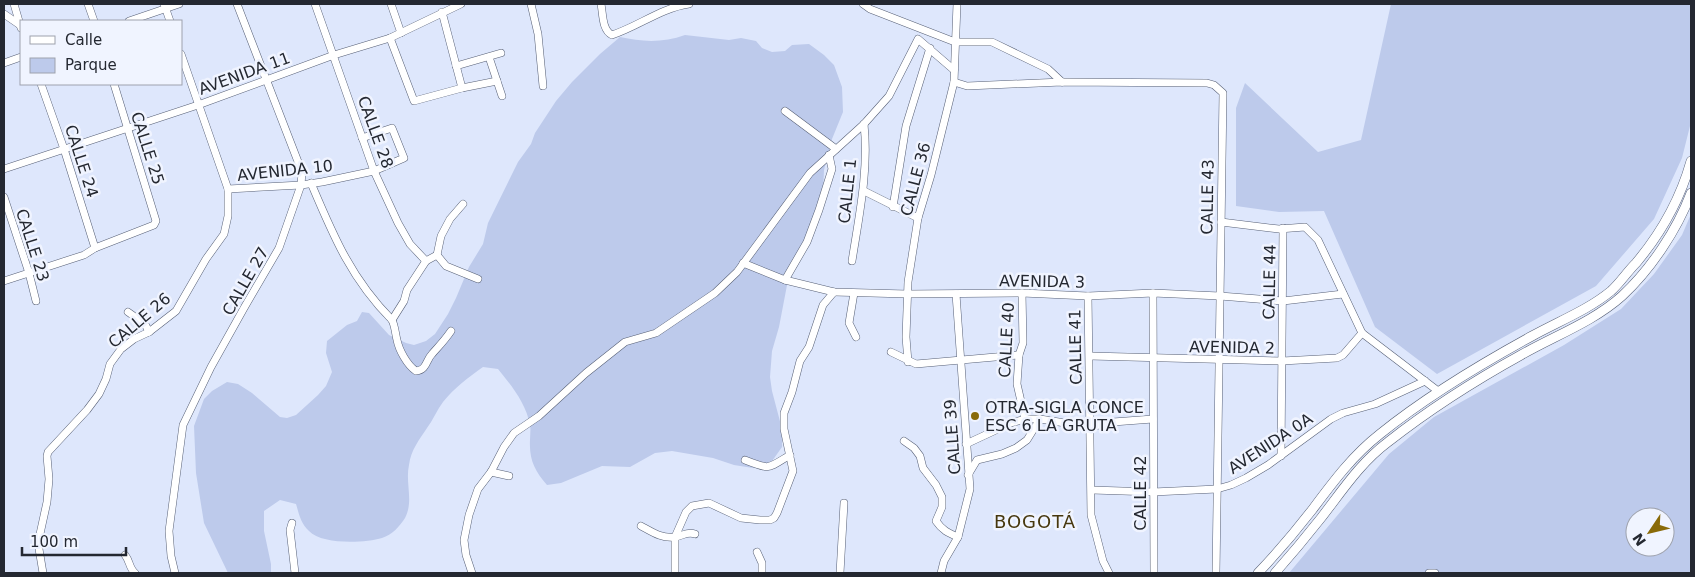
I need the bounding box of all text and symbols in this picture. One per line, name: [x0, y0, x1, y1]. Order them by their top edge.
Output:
legend: [20, 20, 182, 85]
text: Calle: [65, 31, 102, 49]
street label: AVENIDA 11: [196, 48, 293, 99]
text: Parque: [65, 56, 117, 74]
street label: CALLE 28: [354, 93, 397, 171]
street label: CALLE 25: [127, 109, 168, 187]
street label: CALLE 24: [61, 122, 102, 200]
street label: CALLE 36: [897, 140, 934, 218]
street label: AVENIDA 10: [236, 156, 334, 185]
street label: CALLE 1: [835, 158, 860, 225]
street label: CALLE 43: [1197, 159, 1218, 235]
street label: CALLE 23: [12, 206, 53, 284]
street label: CALLE 27: [218, 244, 273, 319]
street label: CALLE 44: [1259, 244, 1280, 320]
street label: AVENIDA 3: [999, 271, 1085, 292]
street label: CALLE 26: [104, 289, 174, 352]
street label: CALLE 40: [995, 302, 1018, 378]
street label: CALLE 41: [1065, 309, 1086, 385]
street label: AVENIDA 2: [1189, 337, 1275, 358]
place label: OTRA-SIGLA CONCE ESC 6 LA GRUTA: [985, 398, 1144, 435]
street label: CALLE 39: [940, 399, 965, 475]
street label: AVENIDA 0A: [1224, 409, 1316, 478]
marker: OTRA-SIGLA CONCE ESC 6 LA GRUTA: [969, 410, 981, 422]
street label: CALLE 42: [1131, 455, 1150, 531]
north arrow: [1625, 507, 1675, 557]
district label: BOGOTÁ: [994, 511, 1076, 532]
scale bar: [22, 524, 126, 556]
text: N: [1629, 530, 1649, 549]
text: 100 m: [30, 533, 78, 551]

